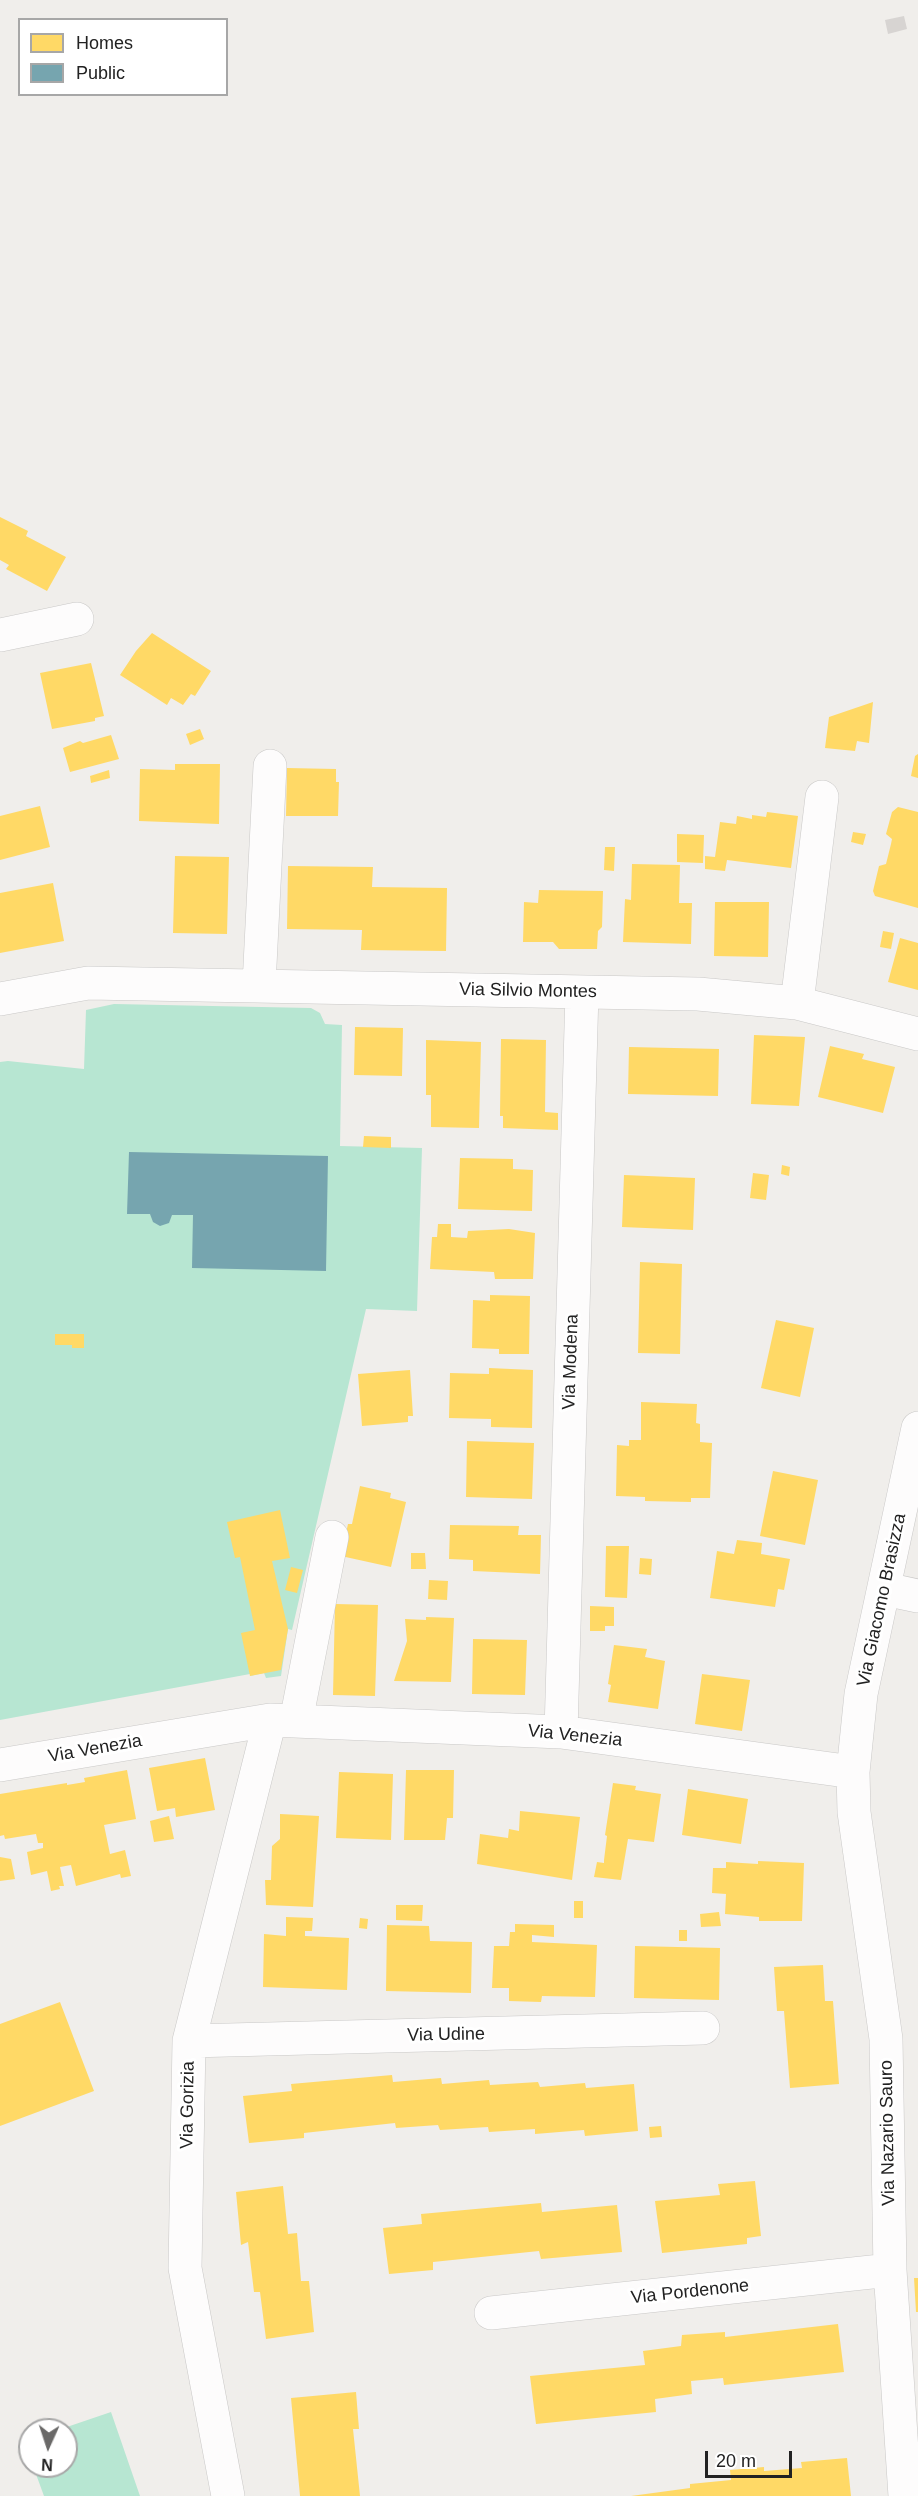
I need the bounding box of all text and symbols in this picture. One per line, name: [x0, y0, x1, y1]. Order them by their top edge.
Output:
legend: [18, 18, 228, 96]
text: Homes: [76, 33, 133, 53]
text: Public: [76, 63, 125, 83]
street label: Via Silvio Montes: [459, 979, 597, 1003]
street label: Via Modena: [559, 1314, 583, 1410]
street label: Via Giacomo Brasizza: [853, 1511, 911, 1689]
street label: Via Venezia: [527, 1720, 623, 1752]
street label: Via Venezia: [46, 1730, 144, 1768]
street label: Via Udine: [407, 2024, 485, 2046]
street label: Via Nazario Sauro: [876, 2060, 900, 2206]
street label: Via Gorizia: [176, 2061, 200, 2149]
street label: Via Pordenone: [630, 2275, 750, 2309]
north arrow: [18, 2418, 78, 2478]
scale bar: [708, 2439, 795, 2477]
text: 20 m: [716, 2451, 756, 2471]
text: N: [41, 2456, 53, 2473]

